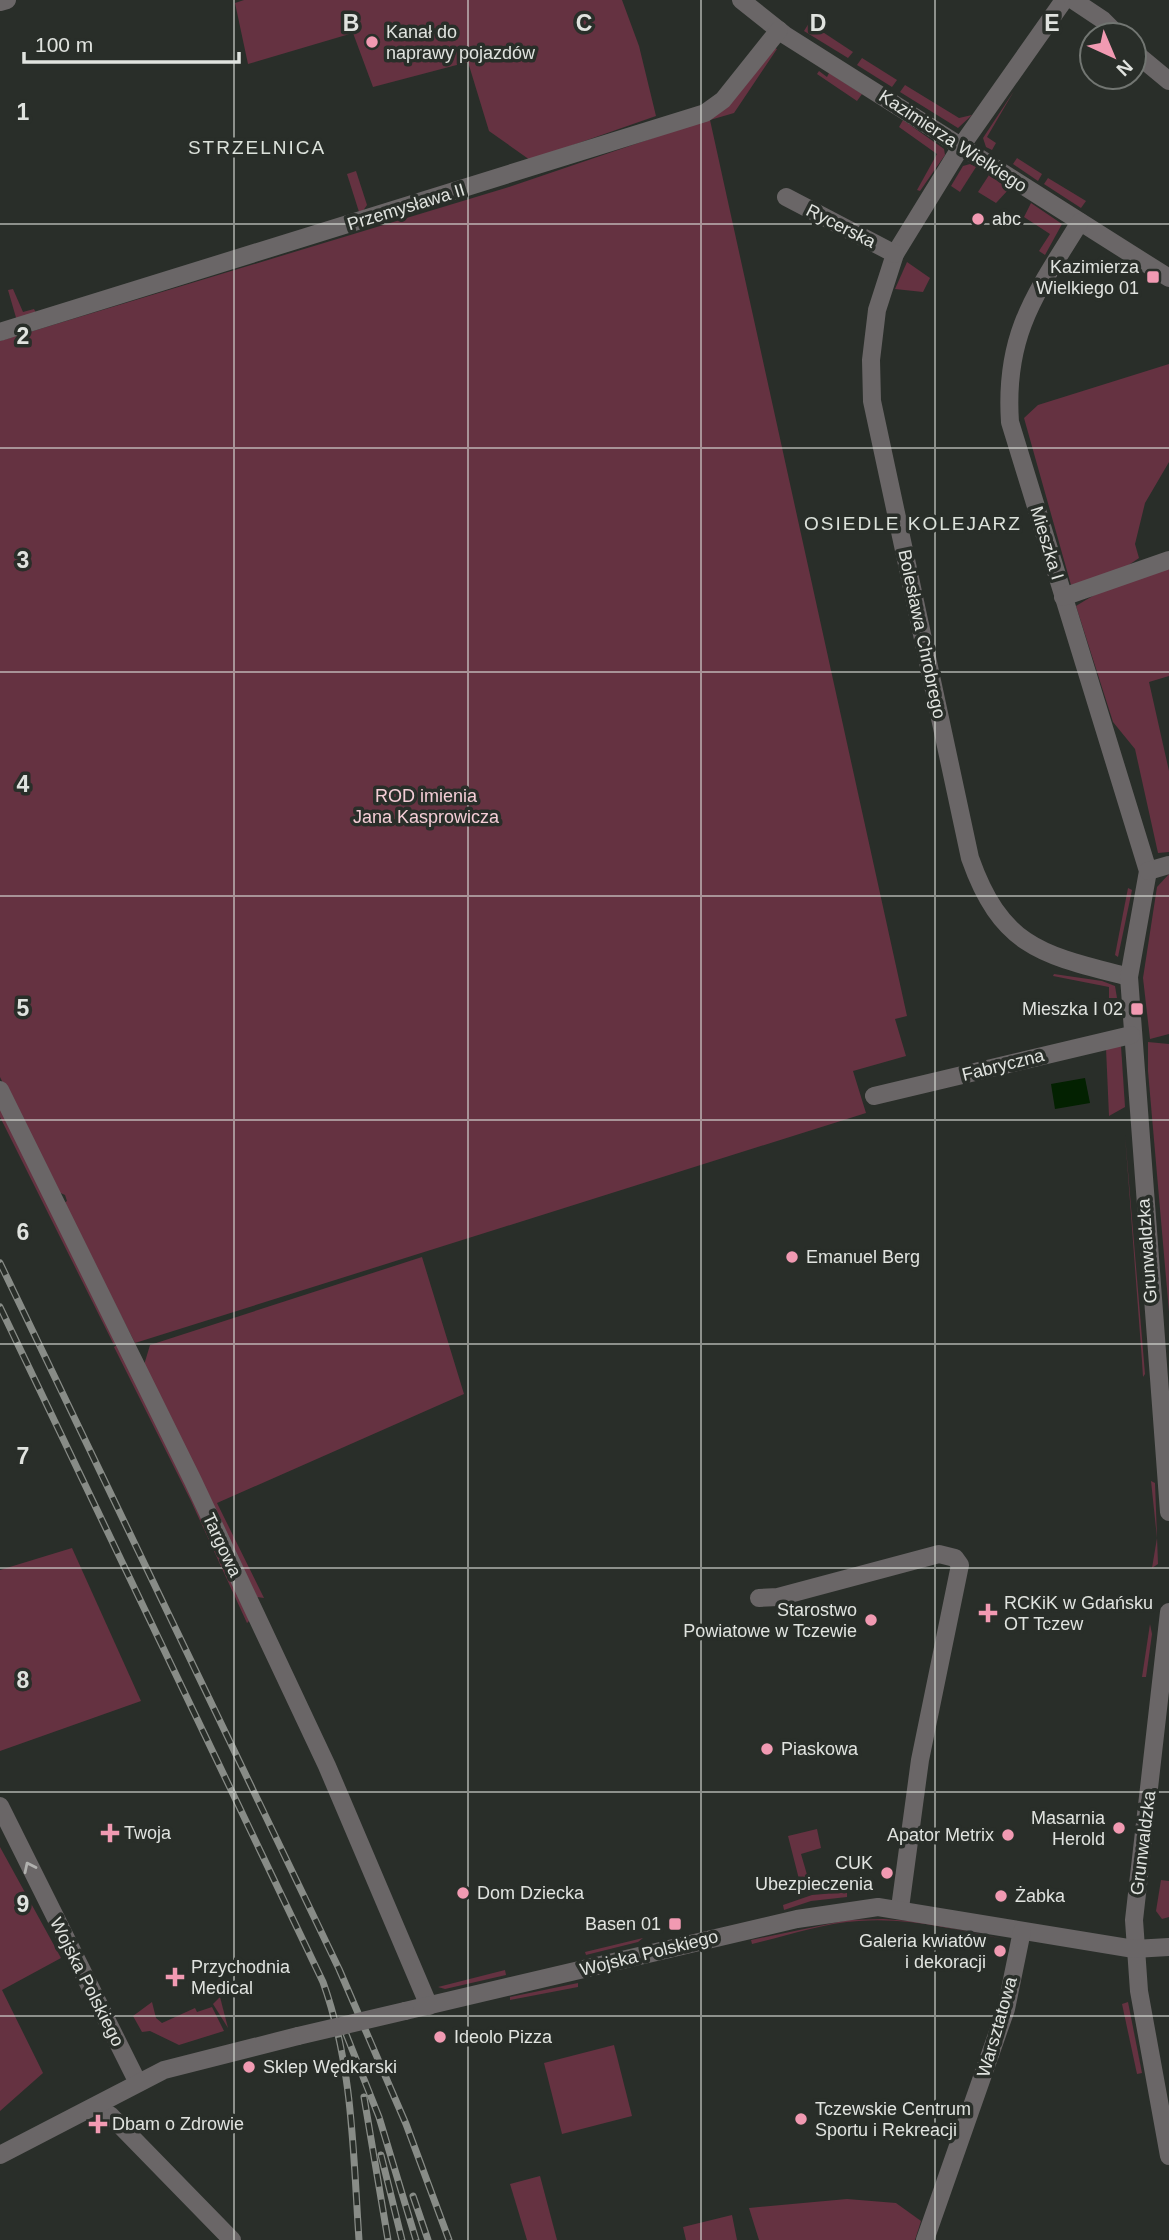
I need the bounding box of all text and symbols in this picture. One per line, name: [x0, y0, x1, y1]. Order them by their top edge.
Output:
text: B: [343, 10, 359, 36]
text: C: [576, 10, 592, 36]
text: D: [810, 10, 826, 36]
text: E: [1044, 10, 1060, 36]
scale bar: [24, 21, 240, 65]
north arrow: [1078, 21, 1148, 91]
place label: Kanał do naprawy pojazdów: [386, 22, 536, 63]
text: 100 m: [35, 33, 93, 56]
marker: Kanał do naprawy pojazdów: [364, 34, 380, 50]
text: N: [1112, 56, 1137, 80]
street label: Kazimierza Wielkiego: [875, 86, 1031, 196]
text: 1: [17, 99, 30, 125]
district label: STRZELNICA: [188, 137, 326, 158]
street label: Przemysława II: [345, 180, 467, 234]
street label: Rycerska: [803, 200, 880, 252]
place label: abc: [992, 209, 1021, 229]
marker: abc: [970, 211, 986, 227]
place label: Kazimierza Wielkiego 01: [1036, 257, 1140, 298]
marker: Kazimierza Wielkiego 01: [1145, 269, 1161, 285]
text: 2: [17, 323, 29, 349]
street label: Mieszka I: [1026, 504, 1068, 582]
district label: OSIEDLE KOLEJARZ: [804, 513, 1022, 534]
text: 3: [17, 547, 29, 573]
street label: Bolesława Chrobrego: [894, 548, 950, 720]
text: 4: [17, 771, 30, 797]
park label: ROD imienia Jana Kasprowicza: [353, 786, 500, 827]
text: 5: [17, 995, 30, 1021]
place label: Mieszka I 02: [1022, 999, 1123, 1019]
marker: Mieszka I 02: [1129, 1001, 1145, 1017]
street label: Fabryczna: [960, 1045, 1047, 1085]
street label: Grunwaldzka: [1133, 1197, 1161, 1304]
text: 6: [17, 1219, 29, 1245]
place label: Emanuel Berg: [806, 1247, 920, 1267]
marker: Emanuel Berg: [784, 1249, 800, 1265]
text: 7: [17, 1443, 29, 1469]
street label: Targowa: [199, 1510, 246, 1581]
place label: RCKiK w Gdańsku OT Tczew: [1004, 1593, 1153, 1634]
place label: Starostwo Powiatowe w Tczewie: [683, 1600, 857, 1641]
marker: RCKiK w Gdańsku OT Tczew: [978, 1603, 998, 1623]
marker: Starostwo Powiatowe w Tczewie: [863, 1612, 879, 1628]
text: 8: [17, 1667, 30, 1693]
place label: Piaskowa: [781, 1739, 859, 1759]
marker: Piaskowa: [759, 1741, 775, 1757]
street label: Grunwaldzka: [1127, 1789, 1159, 1896]
place label: Masarnia Herold: [1031, 1808, 1106, 1849]
marker: Masarnia Herold: [1111, 1820, 1127, 1836]
place label: Twoja: [124, 1823, 172, 1843]
marker: Twoja: [102, 1825, 118, 1841]
place label: Apator Metrix: [887, 1825, 994, 1845]
marker: Apator Metrix: [1000, 1827, 1016, 1843]
place label: CUK Ubezpieczenia: [755, 1853, 874, 1894]
one-way arrow: [24, 1862, 38, 1874]
marker: CUK Ubezpieczenia: [879, 1865, 895, 1881]
place label: Dom Dziecka: [477, 1883, 585, 1903]
marker: Dom Dziecka: [455, 1885, 471, 1901]
place label: Żabka: [1015, 1886, 1066, 1906]
marker: Żabka: [993, 1888, 1009, 1904]
text: 9: [17, 1891, 29, 1917]
street label: Wojska Polskiego: [46, 1914, 128, 2050]
place label: Basen 01: [585, 1914, 661, 1934]
marker: Basen 01: [667, 1916, 683, 1932]
street label: Wojska Polskiego: [578, 1926, 720, 1980]
place label: Galeria kwiatów i dekoracji: [859, 1931, 987, 1972]
marker: Galeria kwiatów i dekoracji: [992, 1943, 1008, 1959]
place label: Przychodnia Medical: [191, 1957, 291, 1998]
marker: Przychodnia Medical: [165, 1967, 185, 1987]
street label: Warsztatowa: [973, 1974, 1021, 2079]
place label: Ideolo Pizza: [454, 2027, 553, 2047]
marker: Ideolo Pizza: [432, 2029, 448, 2045]
place label: Sklep Wędkarski: [263, 2057, 397, 2077]
marker: Sklep Wędkarski: [241, 2059, 257, 2075]
place label: Tczewskie Centrum Sportu i Rekreacji: [815, 2099, 971, 2140]
marker: Tczewskie Centrum Sportu i Rekreacji: [793, 2111, 809, 2127]
place label: Dbam o Zdrowie: [112, 2114, 244, 2134]
marker: Dbam o Zdrowie: [90, 2116, 106, 2132]

